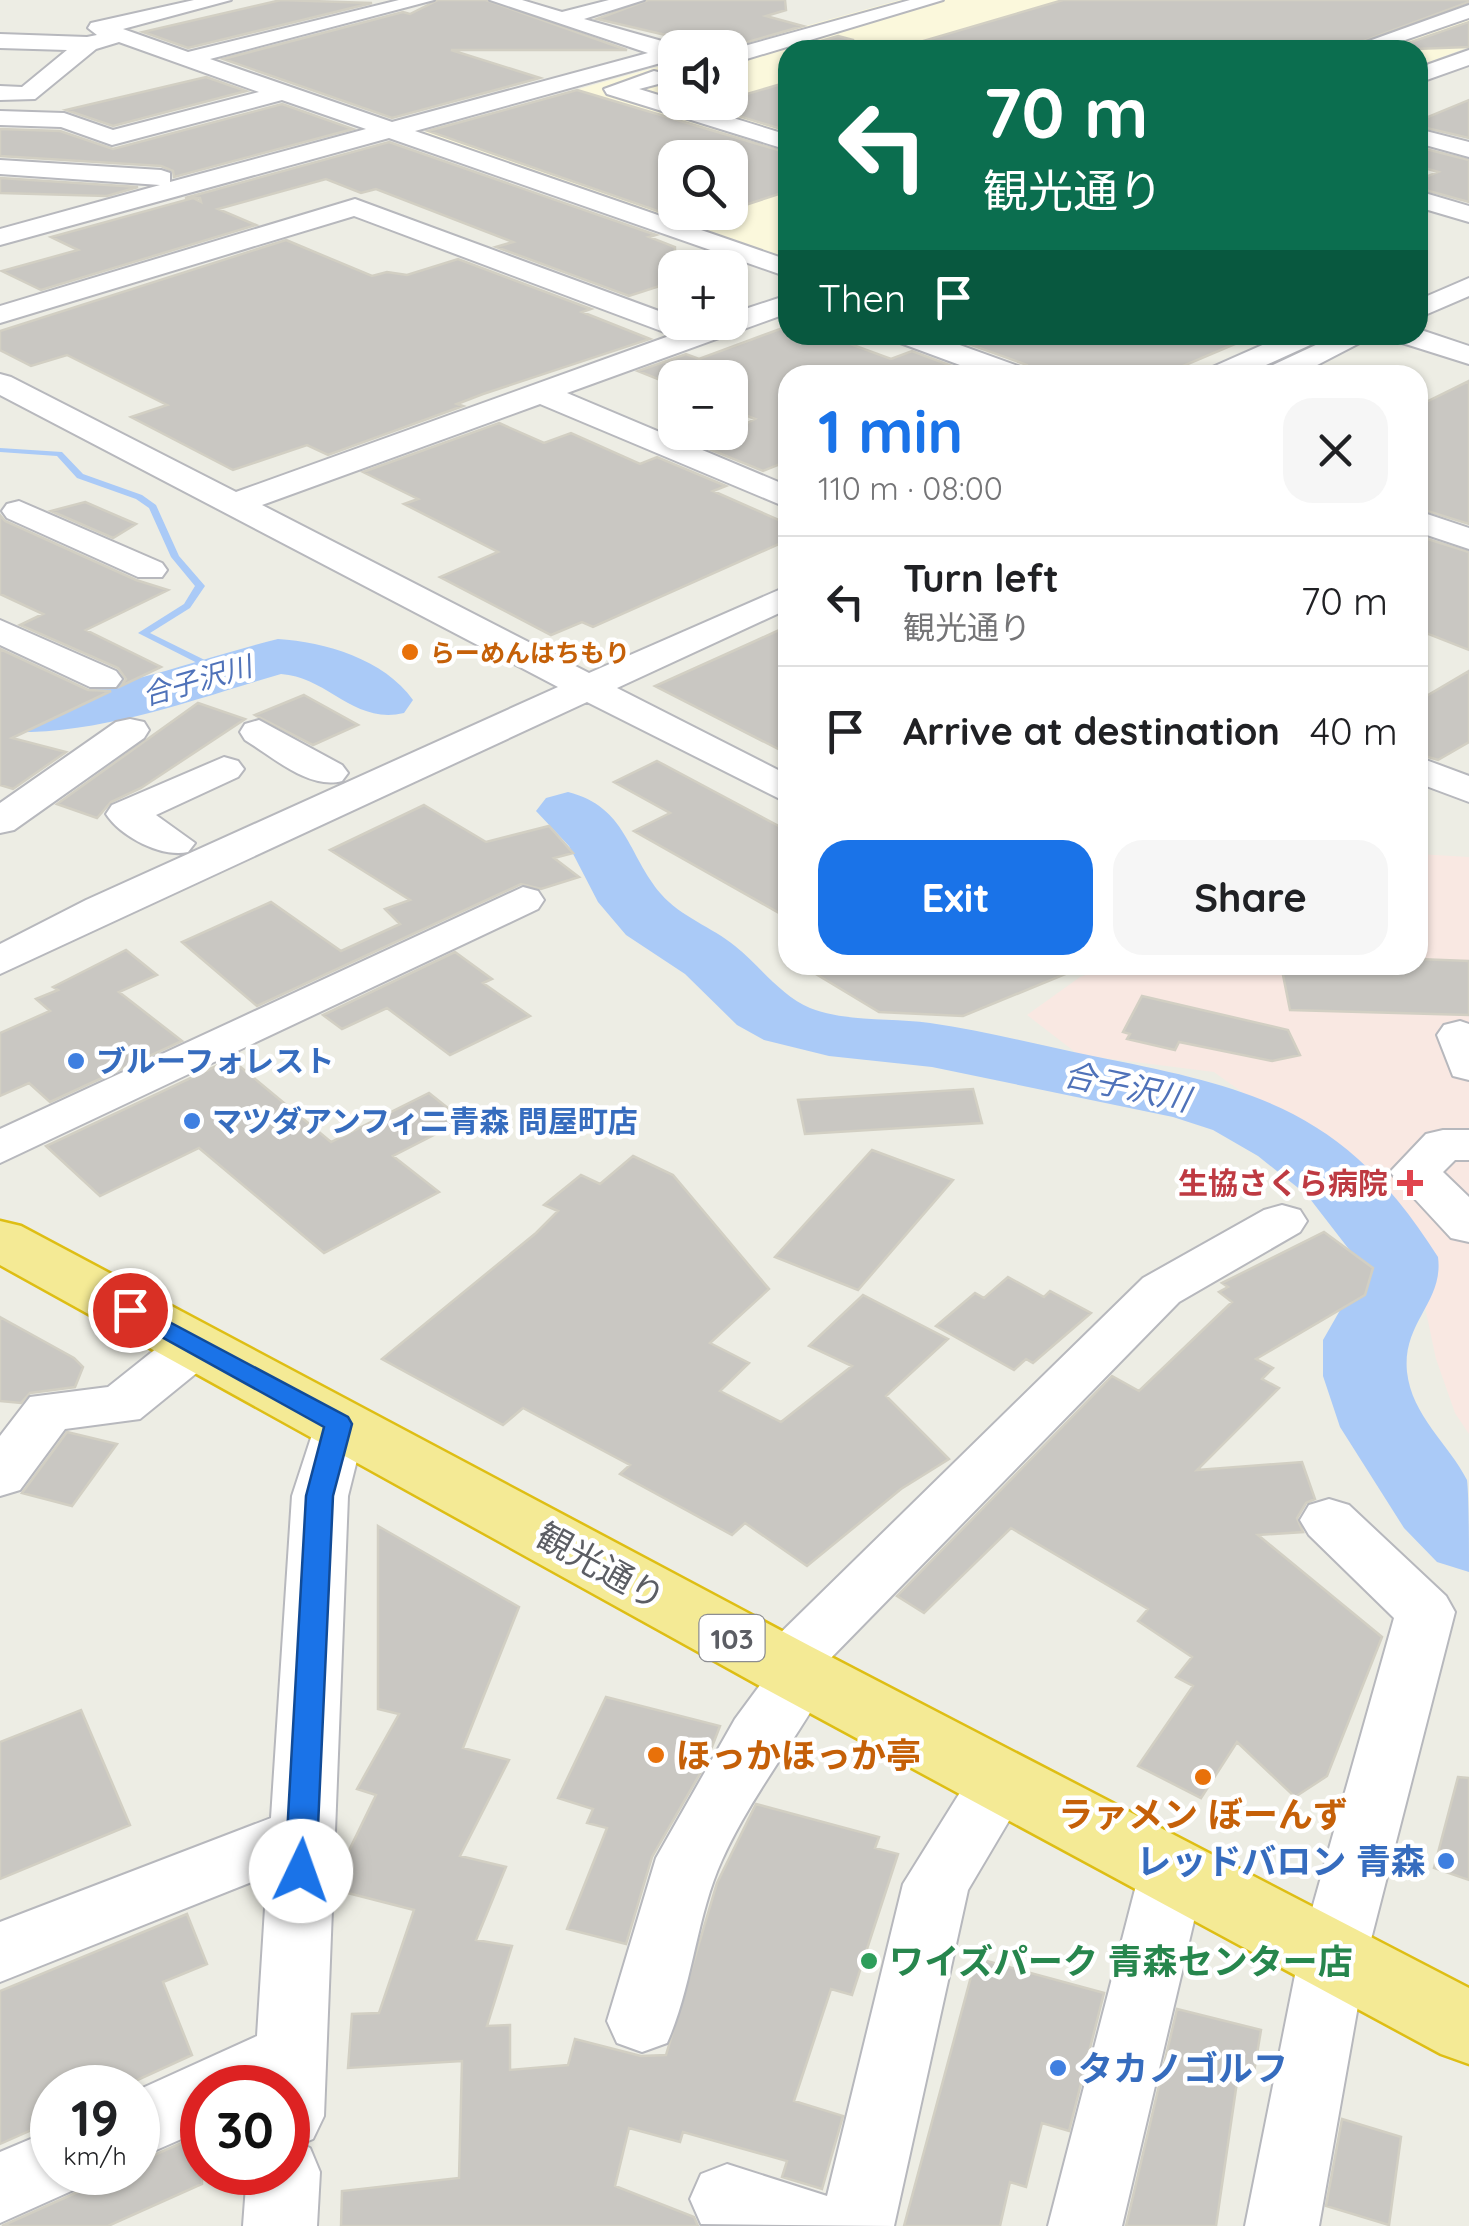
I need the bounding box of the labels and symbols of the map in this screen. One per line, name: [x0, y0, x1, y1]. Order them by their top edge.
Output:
place label: らーめんはちもり: [430, 637, 630, 668]
marker: らーめんはちもり: [399, 641, 421, 663]
water label: 合子沢川: [138, 647, 259, 712]
place label: ブルーフォレスト: [96, 1042, 334, 1080]
marker: ブルーフォレスト: [65, 1050, 87, 1072]
water label: 合子沢川: [1060, 1053, 1197, 1119]
place label: マツダアンフィニ青森 問屋町店: [212, 1102, 638, 1140]
marker: マツダアンフィニ青森 問屋町店: [181, 1110, 203, 1132]
place label: 生協さくら病院: [1178, 1164, 1388, 1202]
marker: 生協さくら病院: [1397, 1170, 1423, 1196]
pin: [88, 1268, 173, 1353]
street label: 観光通り: [529, 1513, 673, 1619]
road number: 103: [700, 1615, 764, 1661]
place label: ほっかほっか亭: [676, 1733, 921, 1777]
marker: ほっかほっか亭: [645, 1744, 667, 1766]
marker: ラァメン ぼーんず: [1192, 1766, 1214, 1788]
place label: ラァメン ぼーんず: [1058, 1792, 1348, 1836]
position arrow: [249, 1819, 353, 1923]
place label: レッドバロン 青森: [1136, 1839, 1426, 1883]
marker: レッドバロン 青森: [1435, 1850, 1457, 1872]
place label: ワイズパーク 青森センター店: [889, 1939, 1353, 1983]
marker: ワイズパーク 青森センター店: [858, 1950, 880, 1972]
place label: タカノゴルフ: [1078, 2046, 1288, 2090]
marker: タカノゴルフ: [1047, 2057, 1069, 2079]
speed limit sign: 30: [180, 2065, 310, 2195]

